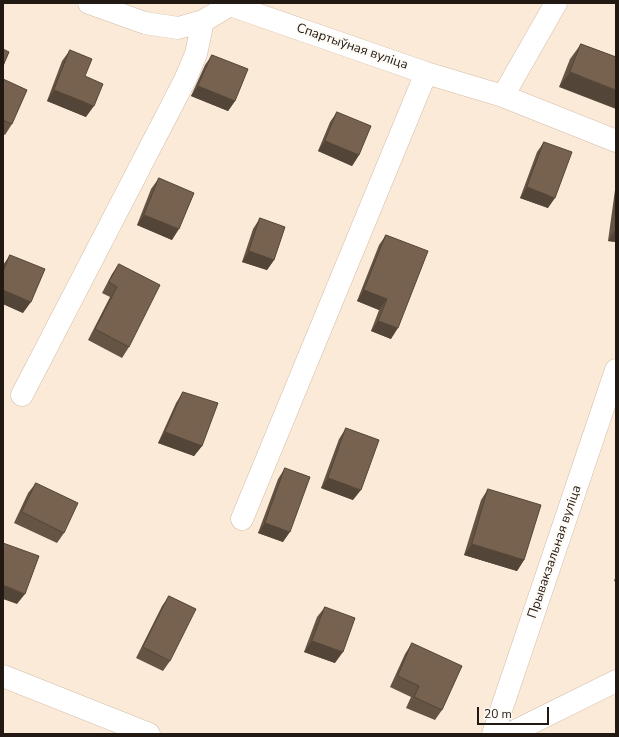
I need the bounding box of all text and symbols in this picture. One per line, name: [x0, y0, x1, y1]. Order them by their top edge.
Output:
street label: Спартыўная вуліца: [294, 21, 410, 73]
street label: Прывакзальная вуліца: [525, 483, 585, 621]
scale bar: [479, 699, 551, 725]
text: 20 m: [484, 706, 512, 722]

